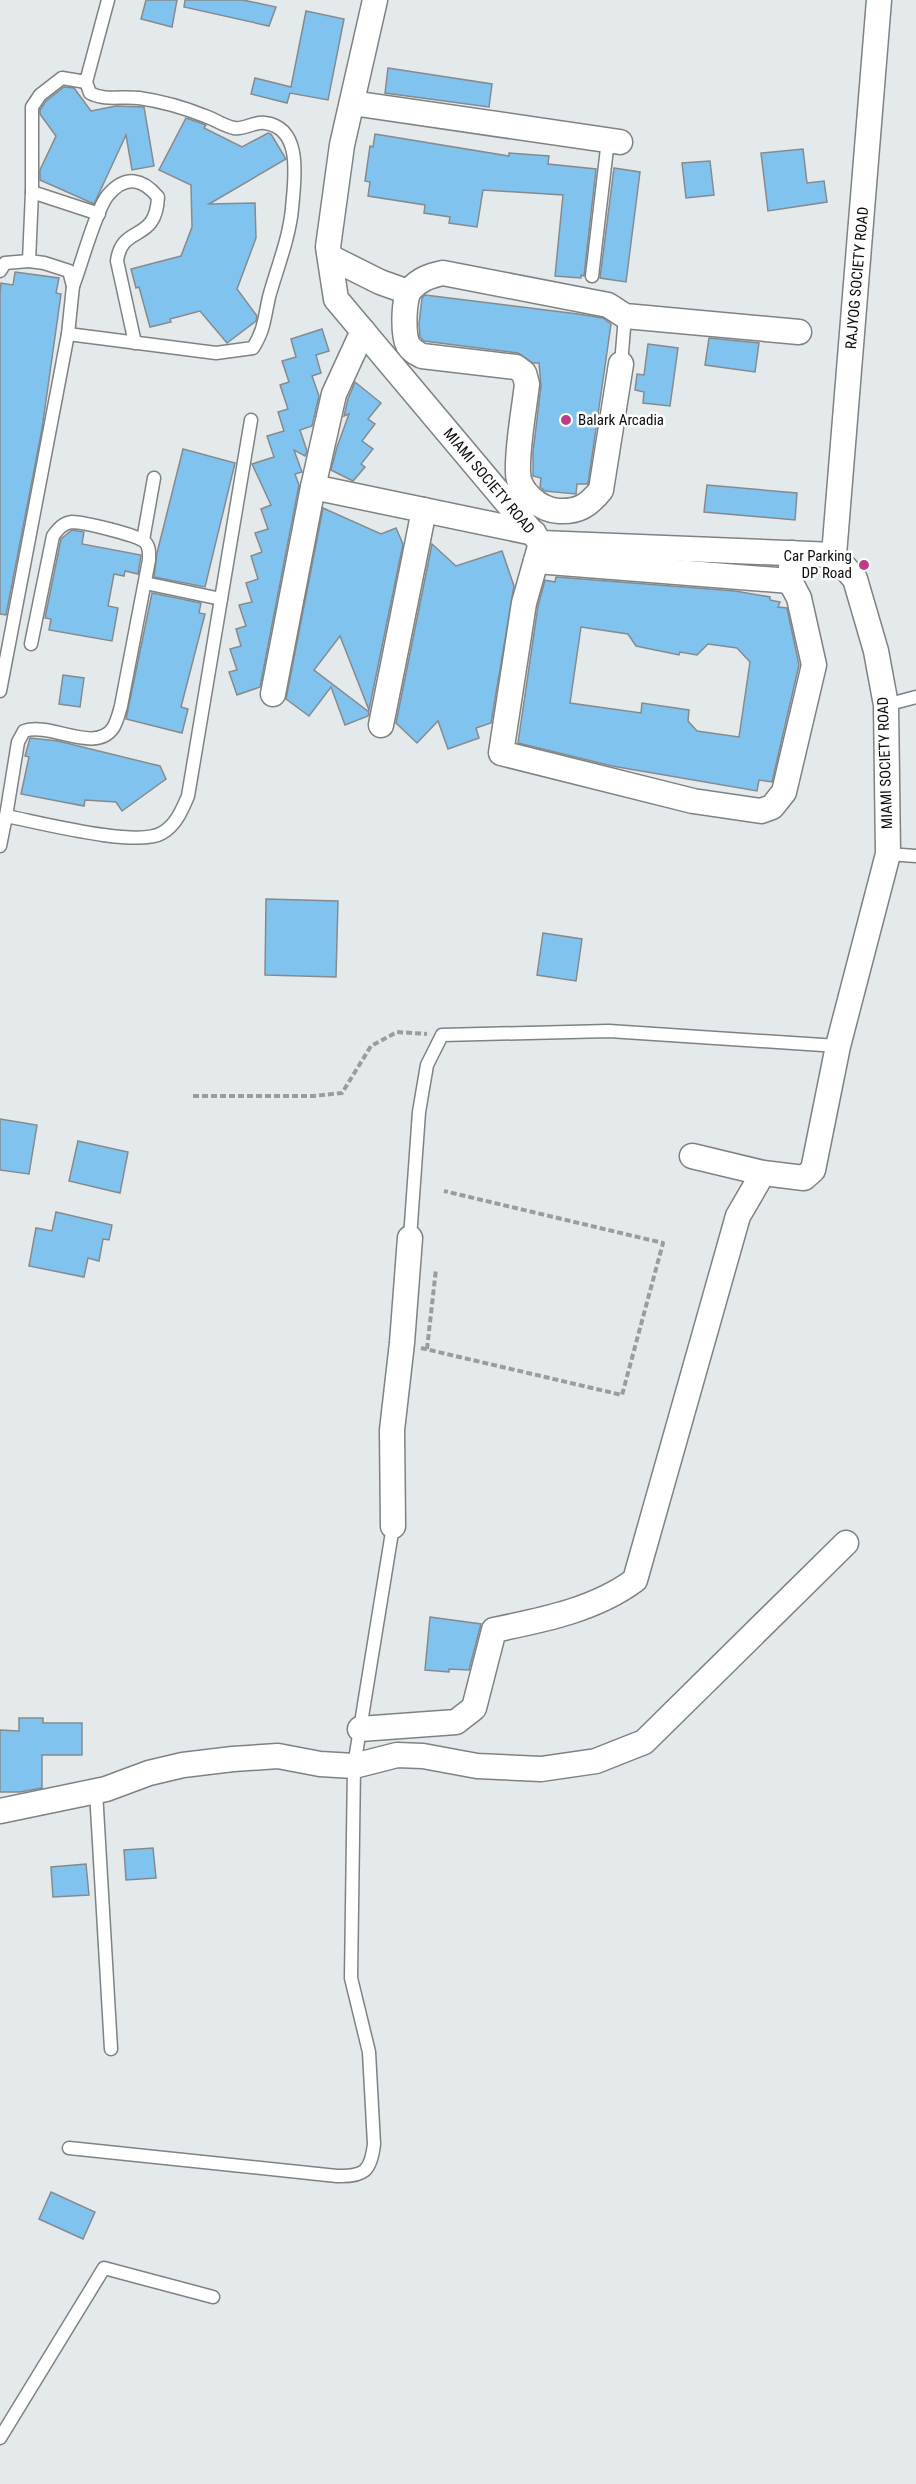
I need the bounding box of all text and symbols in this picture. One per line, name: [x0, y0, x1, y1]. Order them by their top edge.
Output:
street label: RAJYOG SOCIETY ROAD: [842, 206, 872, 350]
place label: Balark Arcadia: [578, 411, 664, 429]
marker: Balark Arcadia: [559, 413, 573, 427]
street label: MIAMI SOCIETY ROAD: [440, 425, 538, 537]
place label: Car Parking DP Road: [783, 547, 852, 582]
marker: Car Parking DP Road: [857, 558, 871, 572]
street label: MIAMI SOCIETY ROAD: [874, 697, 896, 829]

